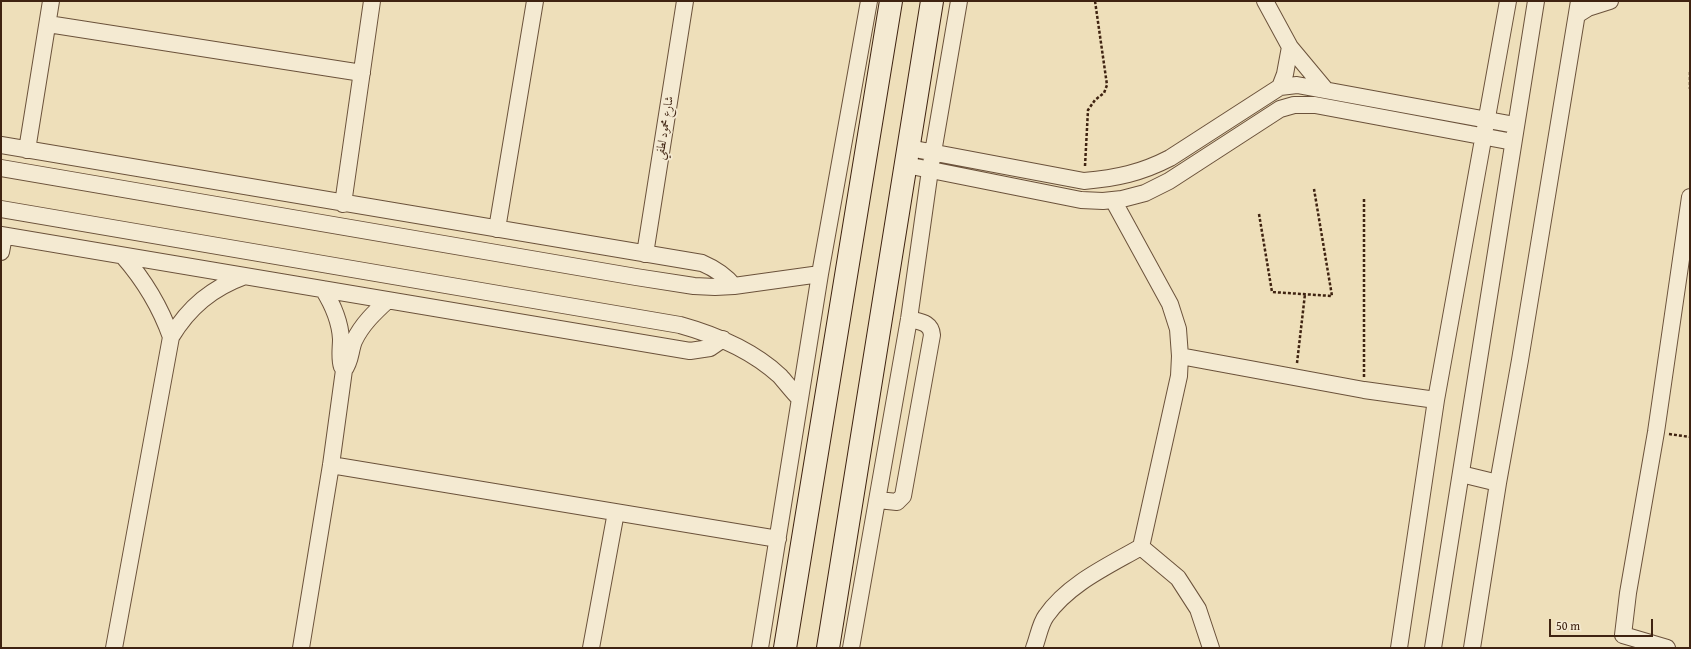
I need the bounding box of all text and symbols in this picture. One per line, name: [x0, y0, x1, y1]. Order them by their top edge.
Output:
street label: شارع محمود لطفي: [653, 95, 677, 161]
scale bar: [1551, 611, 1655, 637]
text: 50 m: [1556, 617, 1580, 634]

